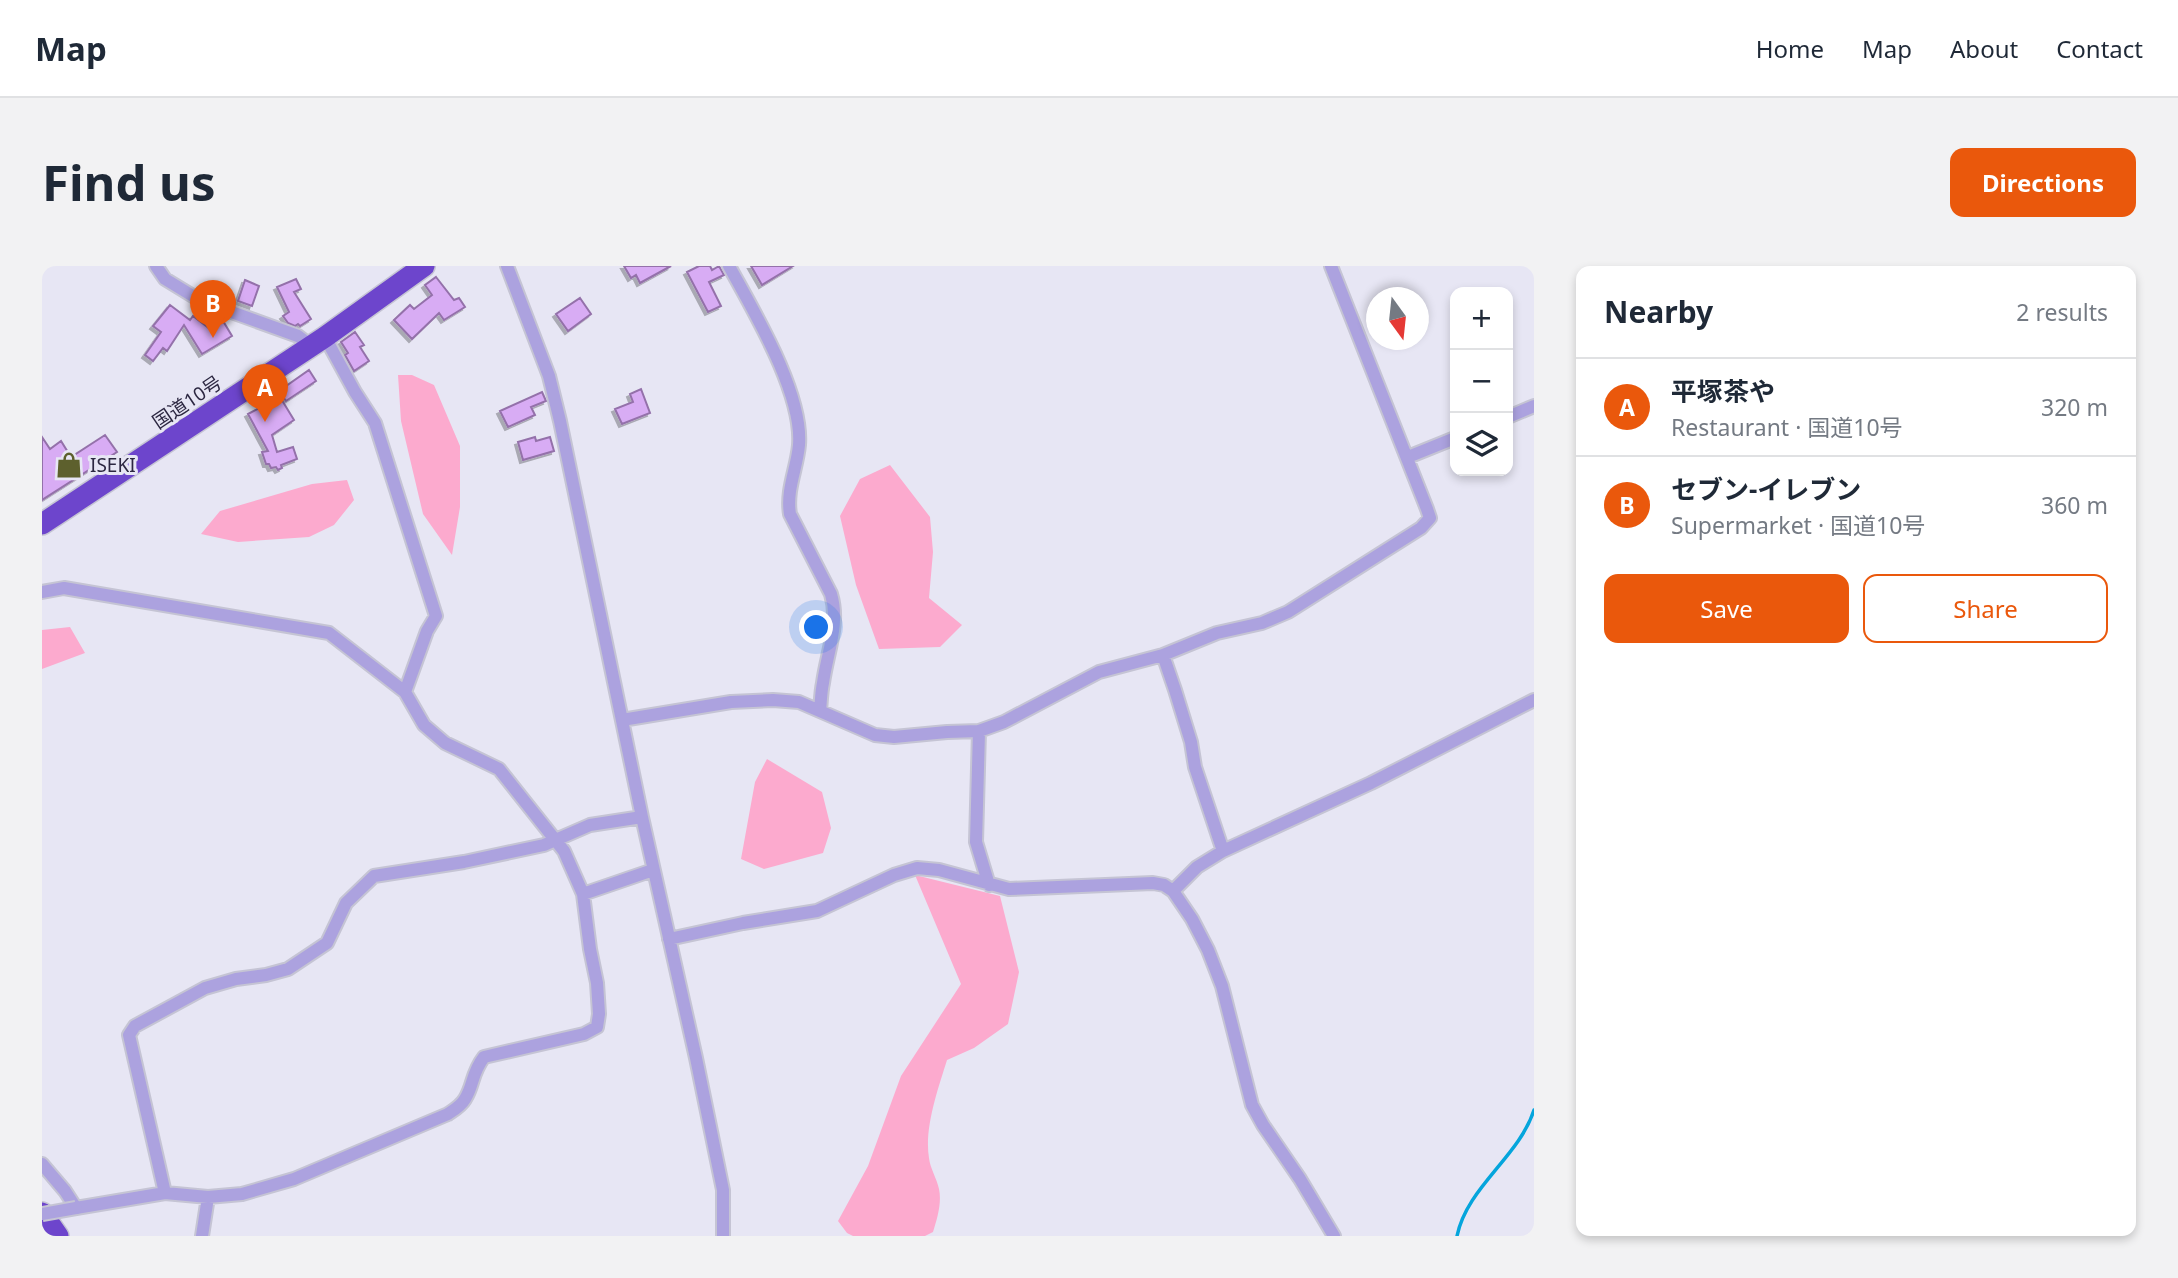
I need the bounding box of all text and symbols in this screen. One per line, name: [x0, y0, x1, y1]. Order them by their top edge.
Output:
text: Map: [35, 26, 107, 71]
text: Home: [1756, 32, 1824, 65]
text: Map: [1862, 32, 1912, 65]
text: About: [1950, 32, 2018, 65]
text: Contact: [2056, 32, 2143, 65]
button: Directions: [1950, 148, 2136, 217]
text: Find us: [42, 149, 216, 215]
pin: B: [190, 280, 236, 338]
north arrow: [1366, 287, 1429, 350]
map controls: [1450, 287, 1513, 476]
button: +: [1450, 287, 1513, 350]
text: Nearby: [1604, 291, 1713, 332]
text: 2 results: [2016, 296, 2108, 328]
button: −: [1450, 350, 1513, 413]
pin: A: [242, 364, 288, 422]
street label: 国道10号: [147, 369, 227, 435]
text: 平塚茶や: [1671, 373, 1775, 409]
text: A: [1619, 391, 1635, 423]
text: 320 m: [2041, 391, 2108, 423]
text: Restaurant · 国道10号: [1671, 411, 1903, 443]
button: layers: [1450, 413, 1513, 476]
shop icon: ISEKI: [54, 450, 84, 480]
place label: ISEKI: [90, 452, 136, 478]
text: セブン-イレブン: [1671, 471, 1861, 507]
text: B: [1619, 489, 1635, 521]
text: 360 m: [2041, 489, 2108, 521]
text: Supermarket · 国道10号: [1671, 509, 1925, 541]
button: Save: [1604, 574, 1849, 643]
button: Share: [1863, 574, 2108, 643]
your location: [799, 610, 833, 644]

